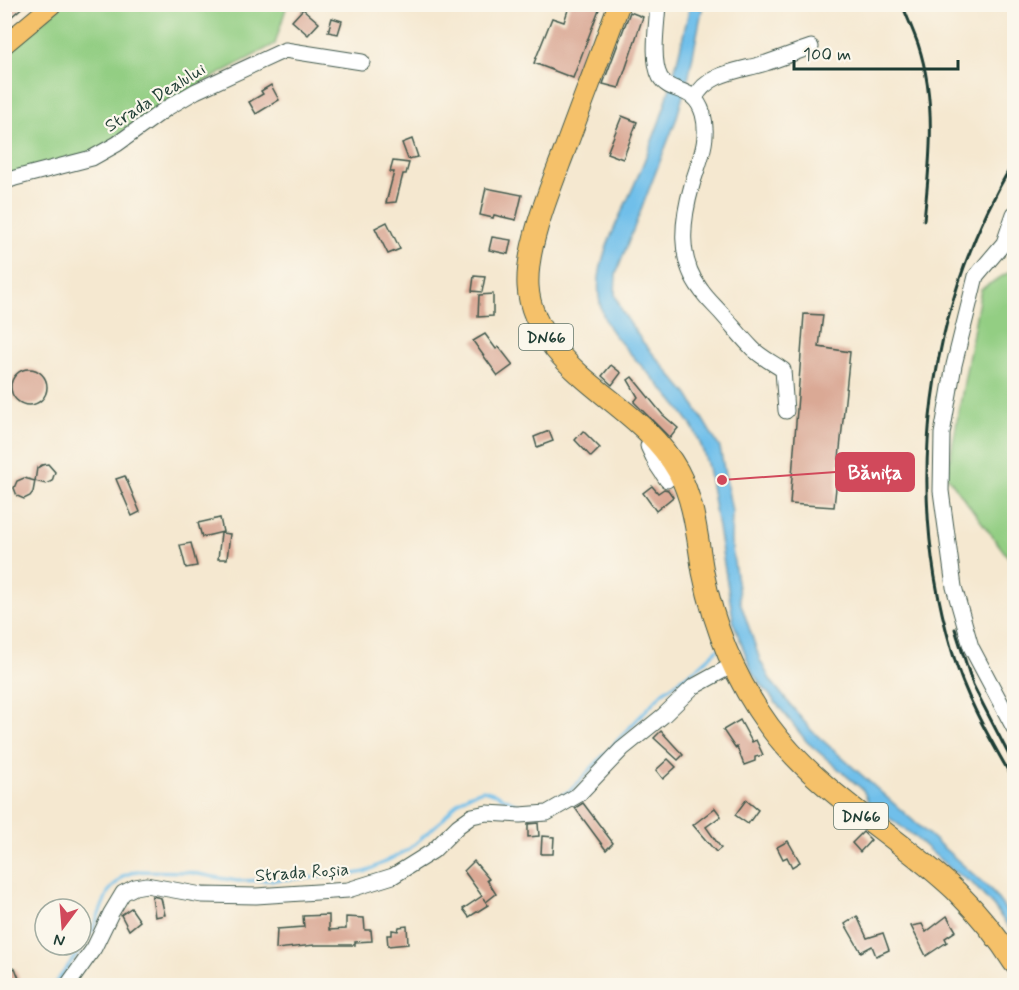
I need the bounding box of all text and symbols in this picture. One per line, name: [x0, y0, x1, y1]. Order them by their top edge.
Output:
scale bar: [794, 33, 958, 71]
text: 100 m: [803, 43, 851, 67]
street label: Strada Dealului: [101, 57, 210, 138]
road number: DN66: [519, 324, 573, 350]
callout: Bănița: [836, 453, 914, 491]
text: Bănița: [848, 460, 902, 487]
road number: DN66: [834, 803, 888, 829]
street label: Strada Roșia: [254, 858, 350, 888]
north arrow: [33, 897, 93, 957]
text: N: [51, 928, 67, 952]

